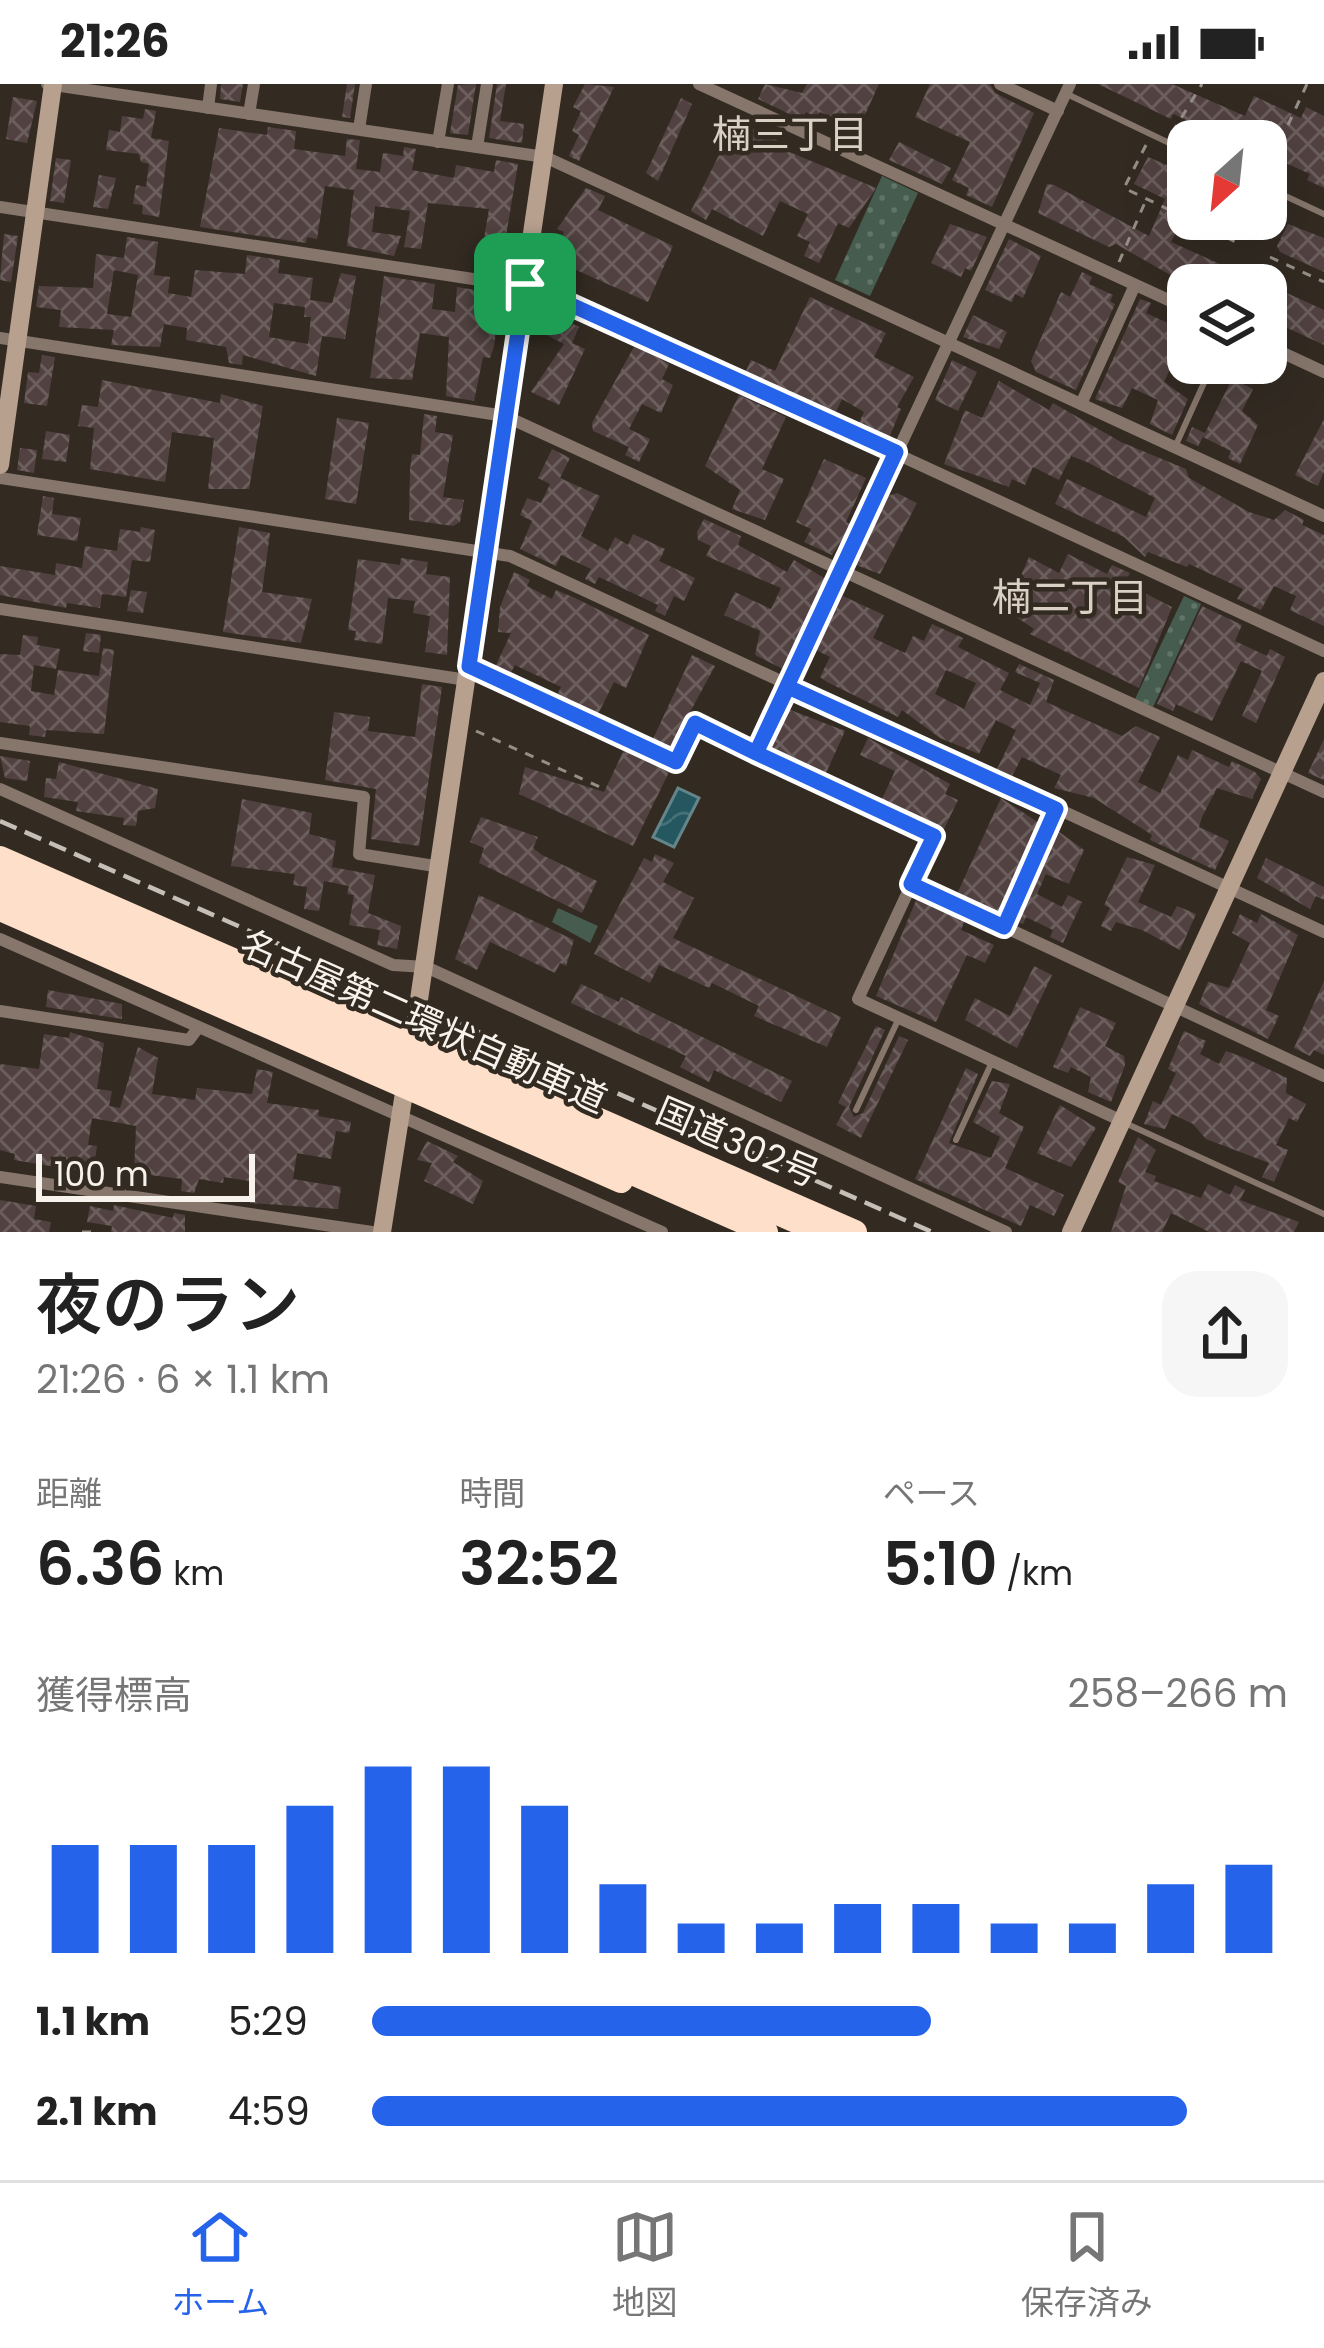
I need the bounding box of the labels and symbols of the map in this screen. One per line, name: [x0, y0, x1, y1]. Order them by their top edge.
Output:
district label: 楠三丁目: [712, 107, 868, 162]
north arrow: [1167, 120, 1287, 240]
pin: [474, 233, 576, 335]
district label: 楠二丁目: [992, 570, 1148, 625]
street label: 名古屋第二環状自動車道: [233, 918, 615, 1125]
street label: 国道302号: [648, 1085, 827, 1200]
scale bar: [36, 1148, 255, 1201]

